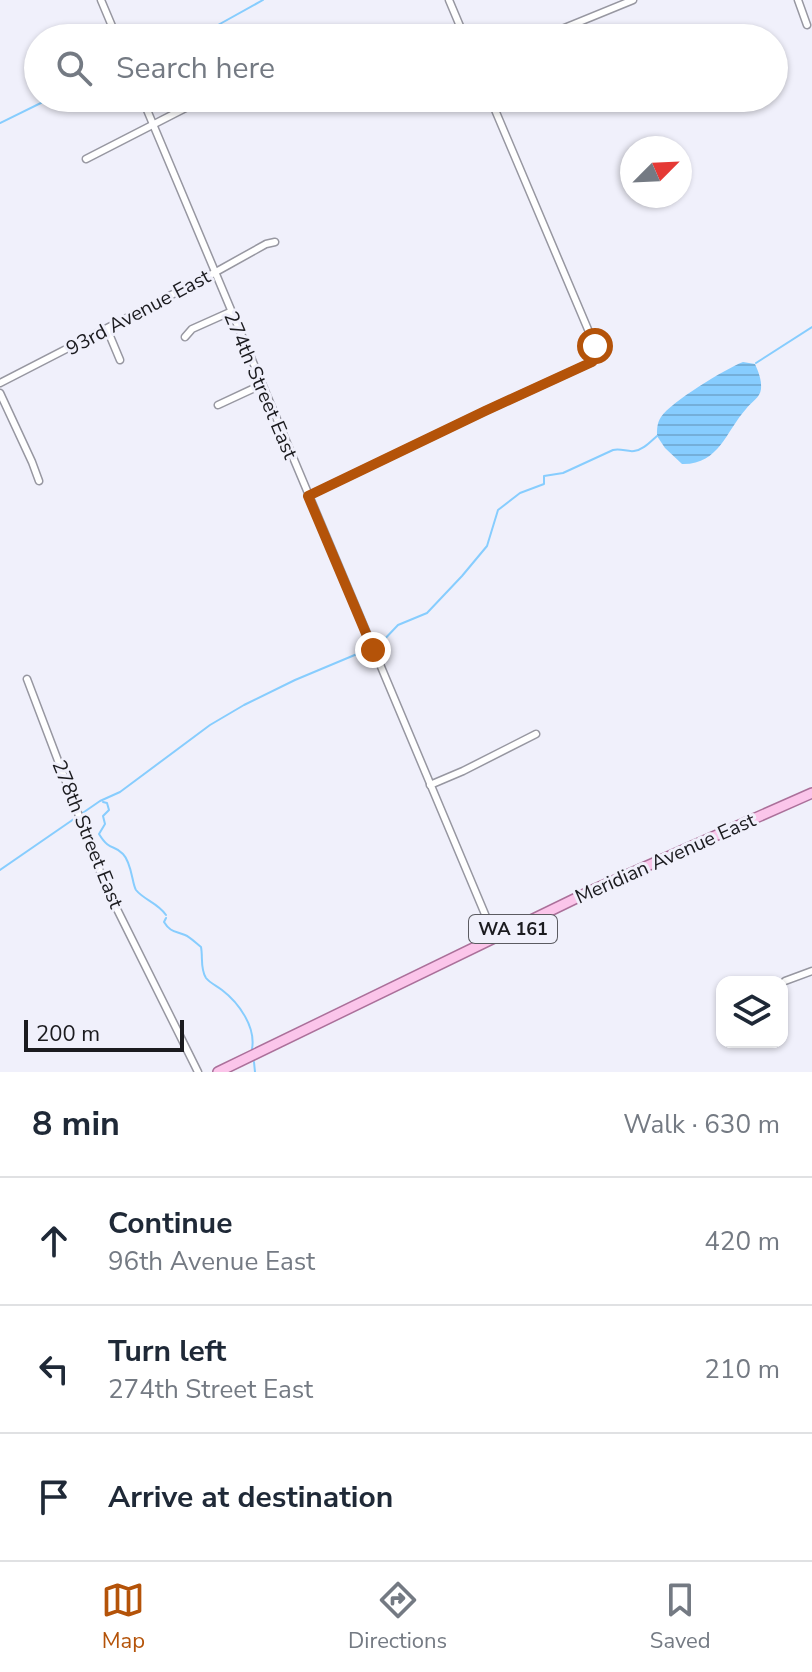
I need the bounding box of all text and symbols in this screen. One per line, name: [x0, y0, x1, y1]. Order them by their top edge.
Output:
search box: [24, 24, 788, 112]
icon: search: [52, 46, 96, 90]
text: Search here: [116, 48, 275, 89]
north arrow: [620, 136, 692, 208]
street label: 93rd Avenue East: [61, 263, 216, 362]
street label: 274th Street East: [217, 307, 304, 464]
route start: [577, 328, 613, 364]
route end: [355, 632, 391, 668]
street label: 278th Street East: [45, 756, 130, 913]
street label: Meridian Avenue East: [571, 806, 761, 910]
road number: WA 161: [469, 915, 557, 943]
map controls: [716, 976, 788, 1048]
button: layers: [716, 976, 788, 1048]
scale bar: [24, 1016, 184, 1052]
text: 200 m: [36, 1019, 100, 1049]
text: 8 min: [32, 1101, 120, 1147]
text: Walk · 630 m: [623, 1107, 780, 1142]
text: Continue: [108, 1203, 233, 1244]
icon: ahead: [32, 1219, 76, 1263]
text: 420 m: [704, 1224, 780, 1259]
text: 96th Avenue East: [108, 1244, 315, 1279]
text: Turn left: [108, 1331, 226, 1372]
icon: left: [32, 1347, 76, 1391]
text: 210 m: [704, 1352, 780, 1387]
text: 274th Street East: [108, 1372, 313, 1407]
icon: arrive: [32, 1475, 76, 1519]
text: Arrive at destination: [108, 1477, 393, 1518]
tab: Map: [101, 1578, 145, 1656]
tab: Directions: [348, 1578, 447, 1656]
tab: Saved: [650, 1578, 711, 1656]

